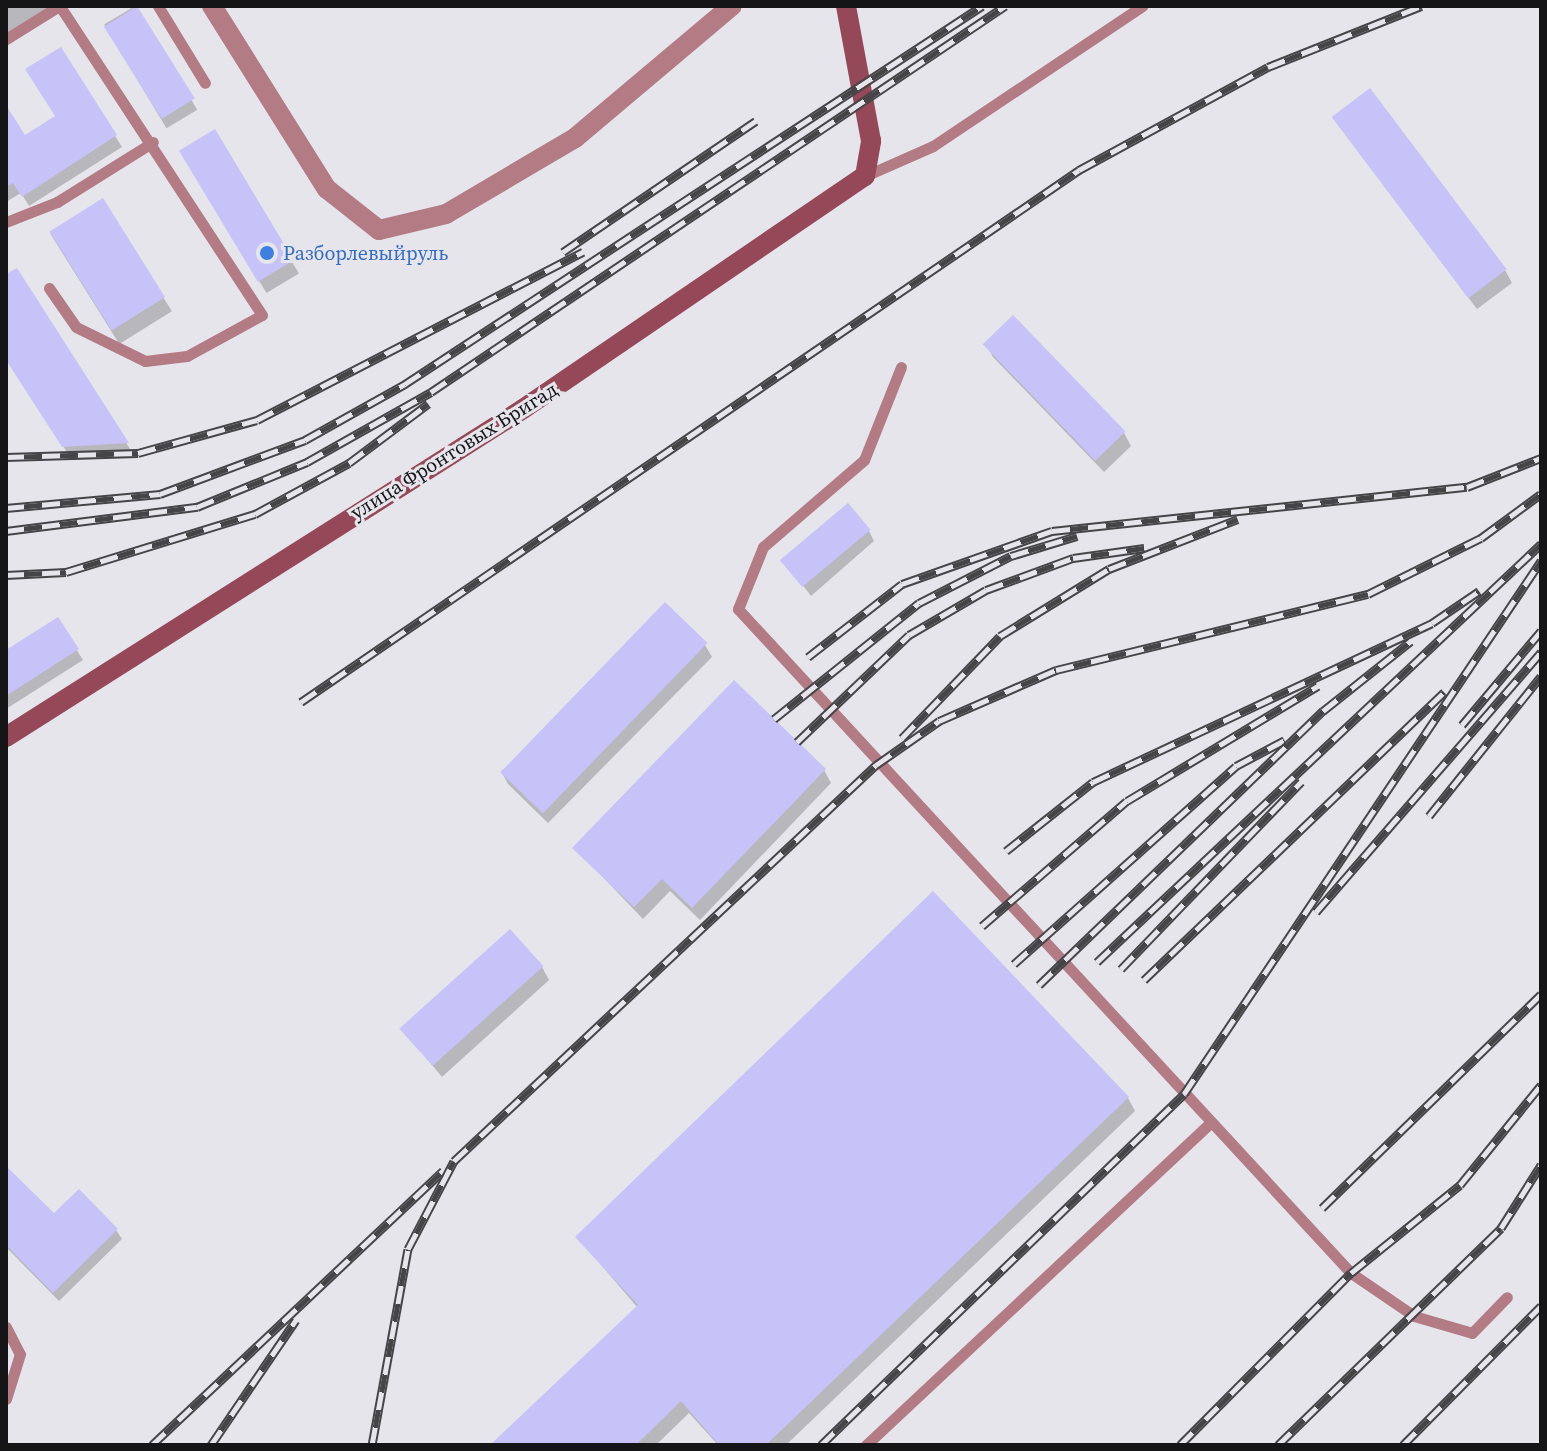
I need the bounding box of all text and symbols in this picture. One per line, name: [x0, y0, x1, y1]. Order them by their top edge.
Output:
place label: Разборлевыйруль: [283, 241, 448, 265]
marker: Разборлевыйруль: [258, 244, 276, 262]
street label: улица Фронтовых Бригад: [346, 377, 562, 525]

